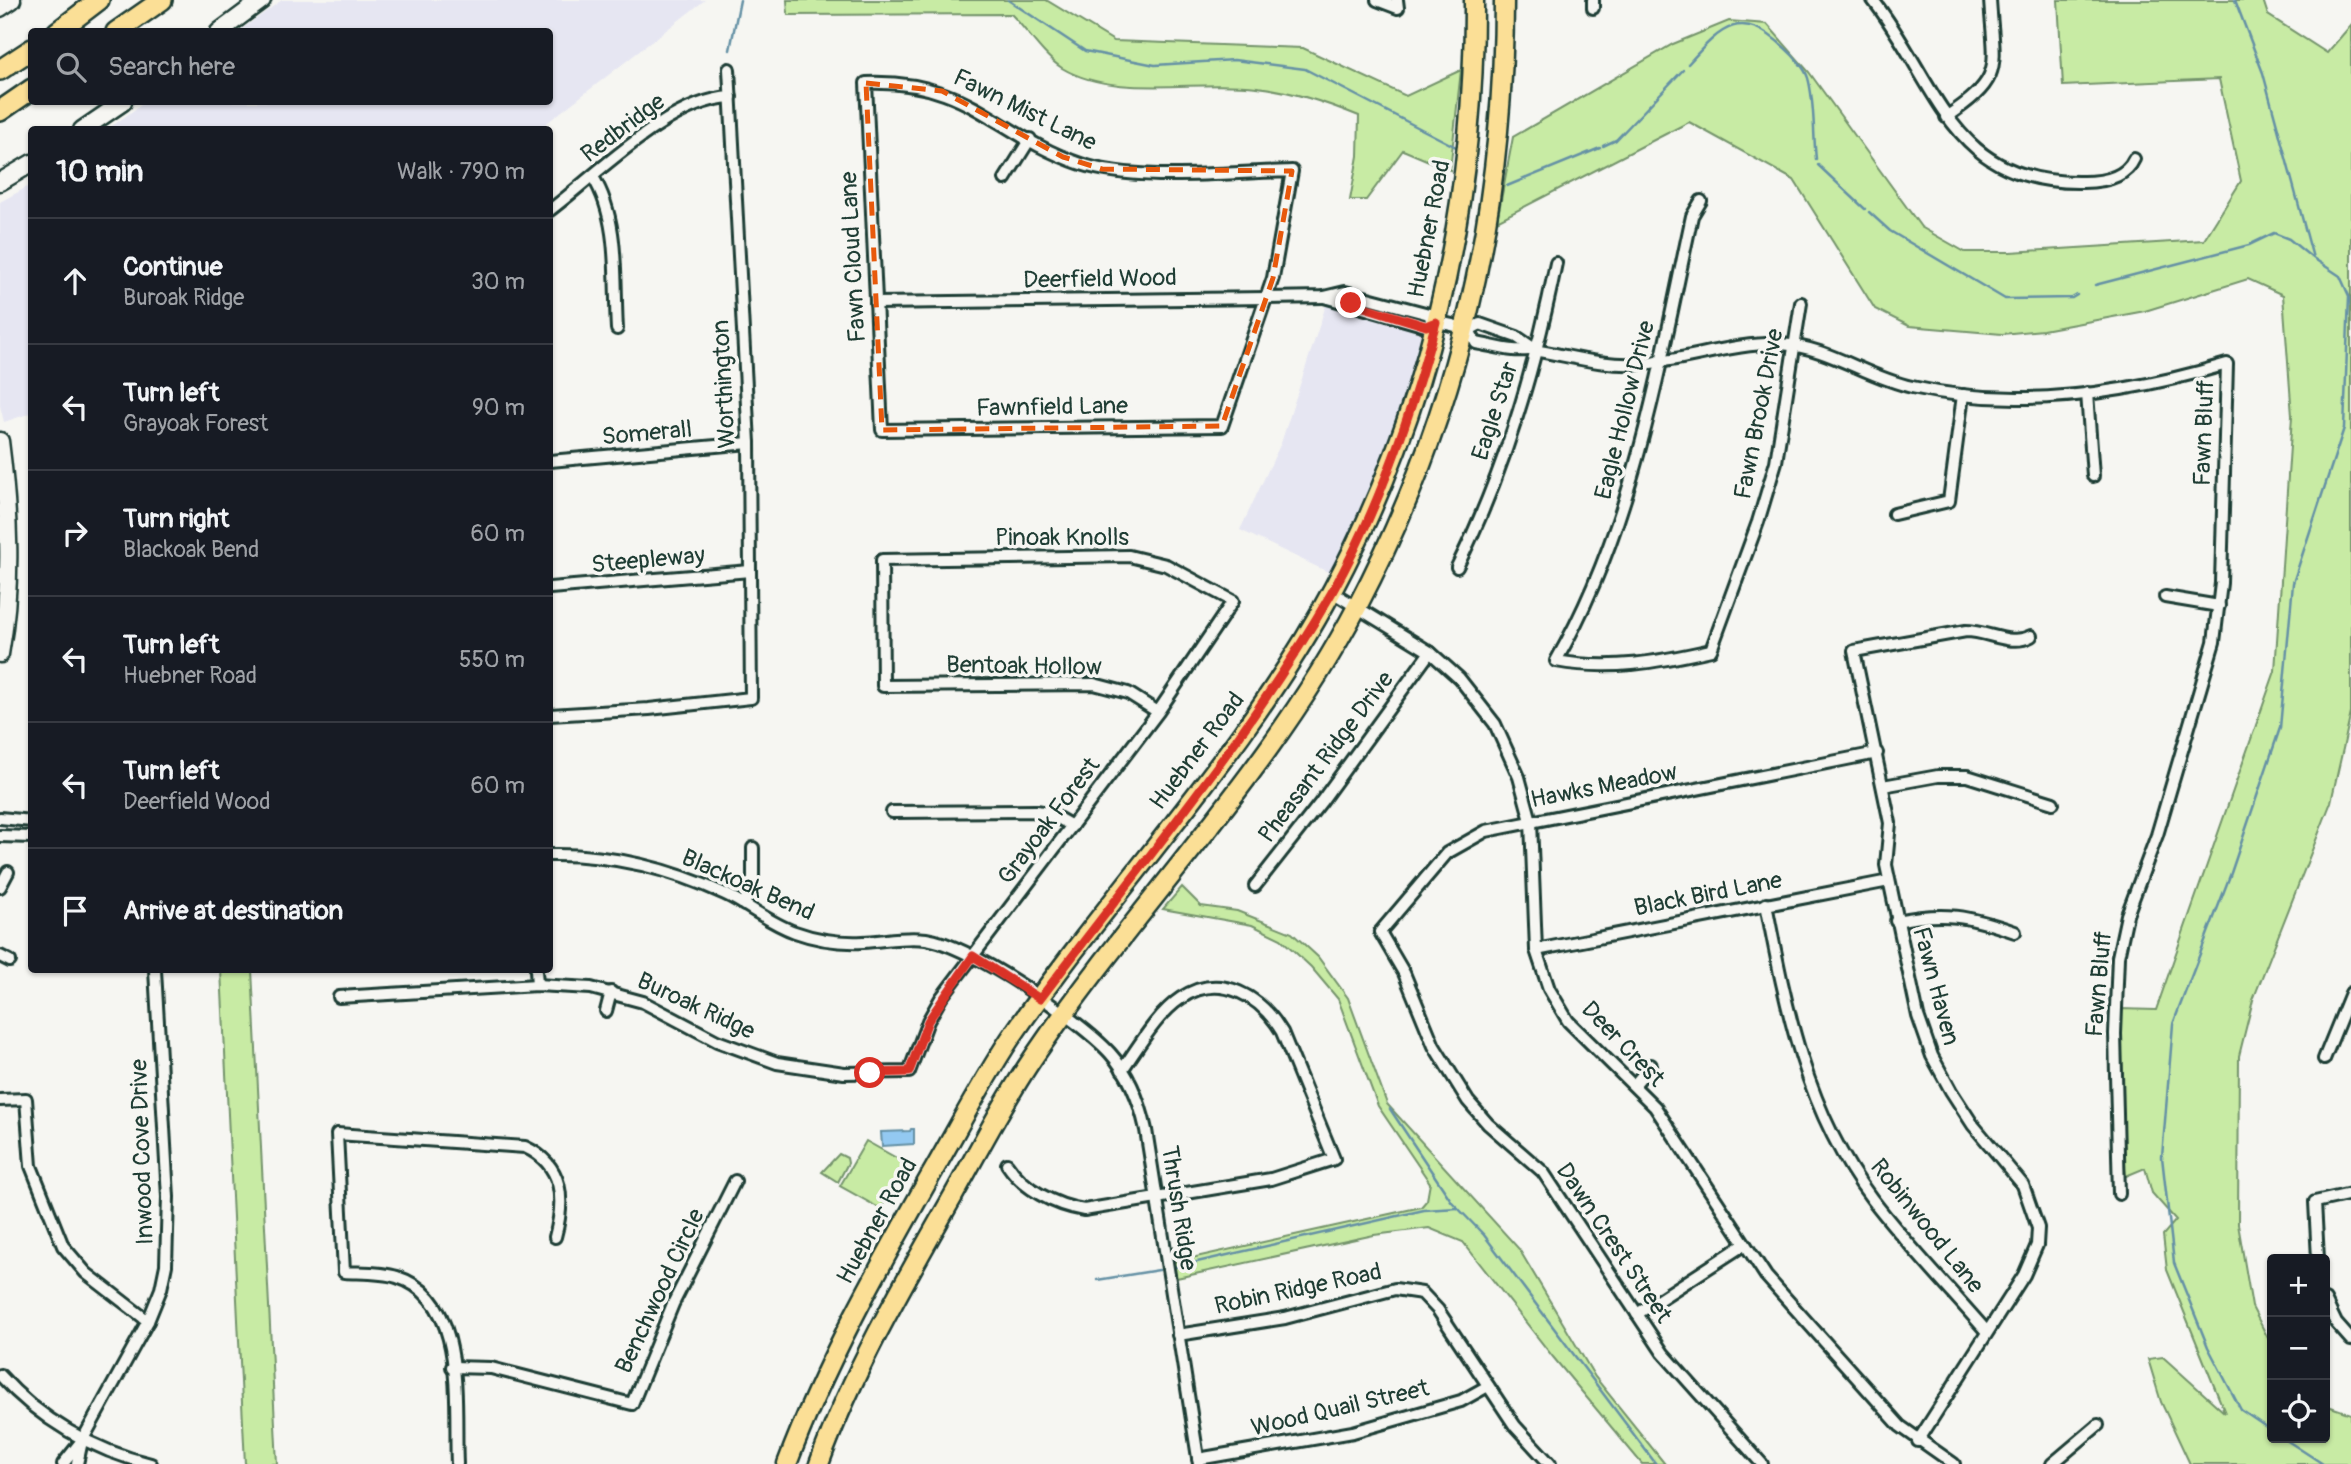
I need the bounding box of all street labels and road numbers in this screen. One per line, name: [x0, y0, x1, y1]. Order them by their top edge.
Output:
street label: Fawn Mist Lane: [949, 63, 1101, 157]
street label: Redbridge: [575, 87, 671, 169]
street label: Huebner Road: [1401, 158, 1457, 300]
street label: Fawn Cloud Lane: [834, 171, 872, 343]
street label: Deerfield Wood: [1023, 263, 1177, 295]
street label: Eagle Hollow Drive: [1589, 317, 1661, 502]
street label: Worthington: [706, 319, 742, 449]
street label: Fawn Brook Drive: [1728, 326, 1790, 502]
street label: Eagle Star: [1465, 358, 1525, 464]
street label: Fawn Bluff: [2188, 379, 2220, 487]
street label: Fawnfield Lane: [976, 391, 1128, 423]
street label: Somerall: [601, 415, 693, 451]
street label: Pinoak Knolls: [995, 523, 1129, 552]
street label: Steepleway: [590, 541, 706, 579]
street label: Bentoak Hollow: [946, 650, 1102, 682]
street label: Pheasant Ridge Drive: [1252, 665, 1400, 848]
street label: Huebner Road: [1143, 686, 1251, 816]
street label: Grayoak Forest: [992, 751, 1106, 890]
street label: Hawks Meadow: [1528, 758, 1680, 814]
street label: Blackoak Bend: [677, 843, 819, 927]
street label: Black Bird Lane: [1632, 865, 1785, 923]
street label: Fawn Haven: [1906, 924, 1966, 1048]
street label: Fawn Bluff: [2080, 930, 2118, 1038]
street label: Buroak Ridge: [632, 966, 760, 1046]
street label: Deer Crest: [1575, 995, 1671, 1093]
street label: Inwood Cove Drive: [124, 1058, 160, 1246]
street label: Thrush Ridge: [1155, 1143, 1203, 1273]
street label: Huebner Road: [830, 1153, 924, 1289]
street label: Robinwood Lane: [1864, 1153, 1990, 1299]
street label: Dawn Crest Street: [1550, 1158, 1678, 1329]
street label: Benchwood Circle: [609, 1204, 711, 1378]
street label: Robin Ridge Road: [1212, 1257, 1384, 1321]
street label: Wood Quail Street: [1248, 1373, 1432, 1443]

